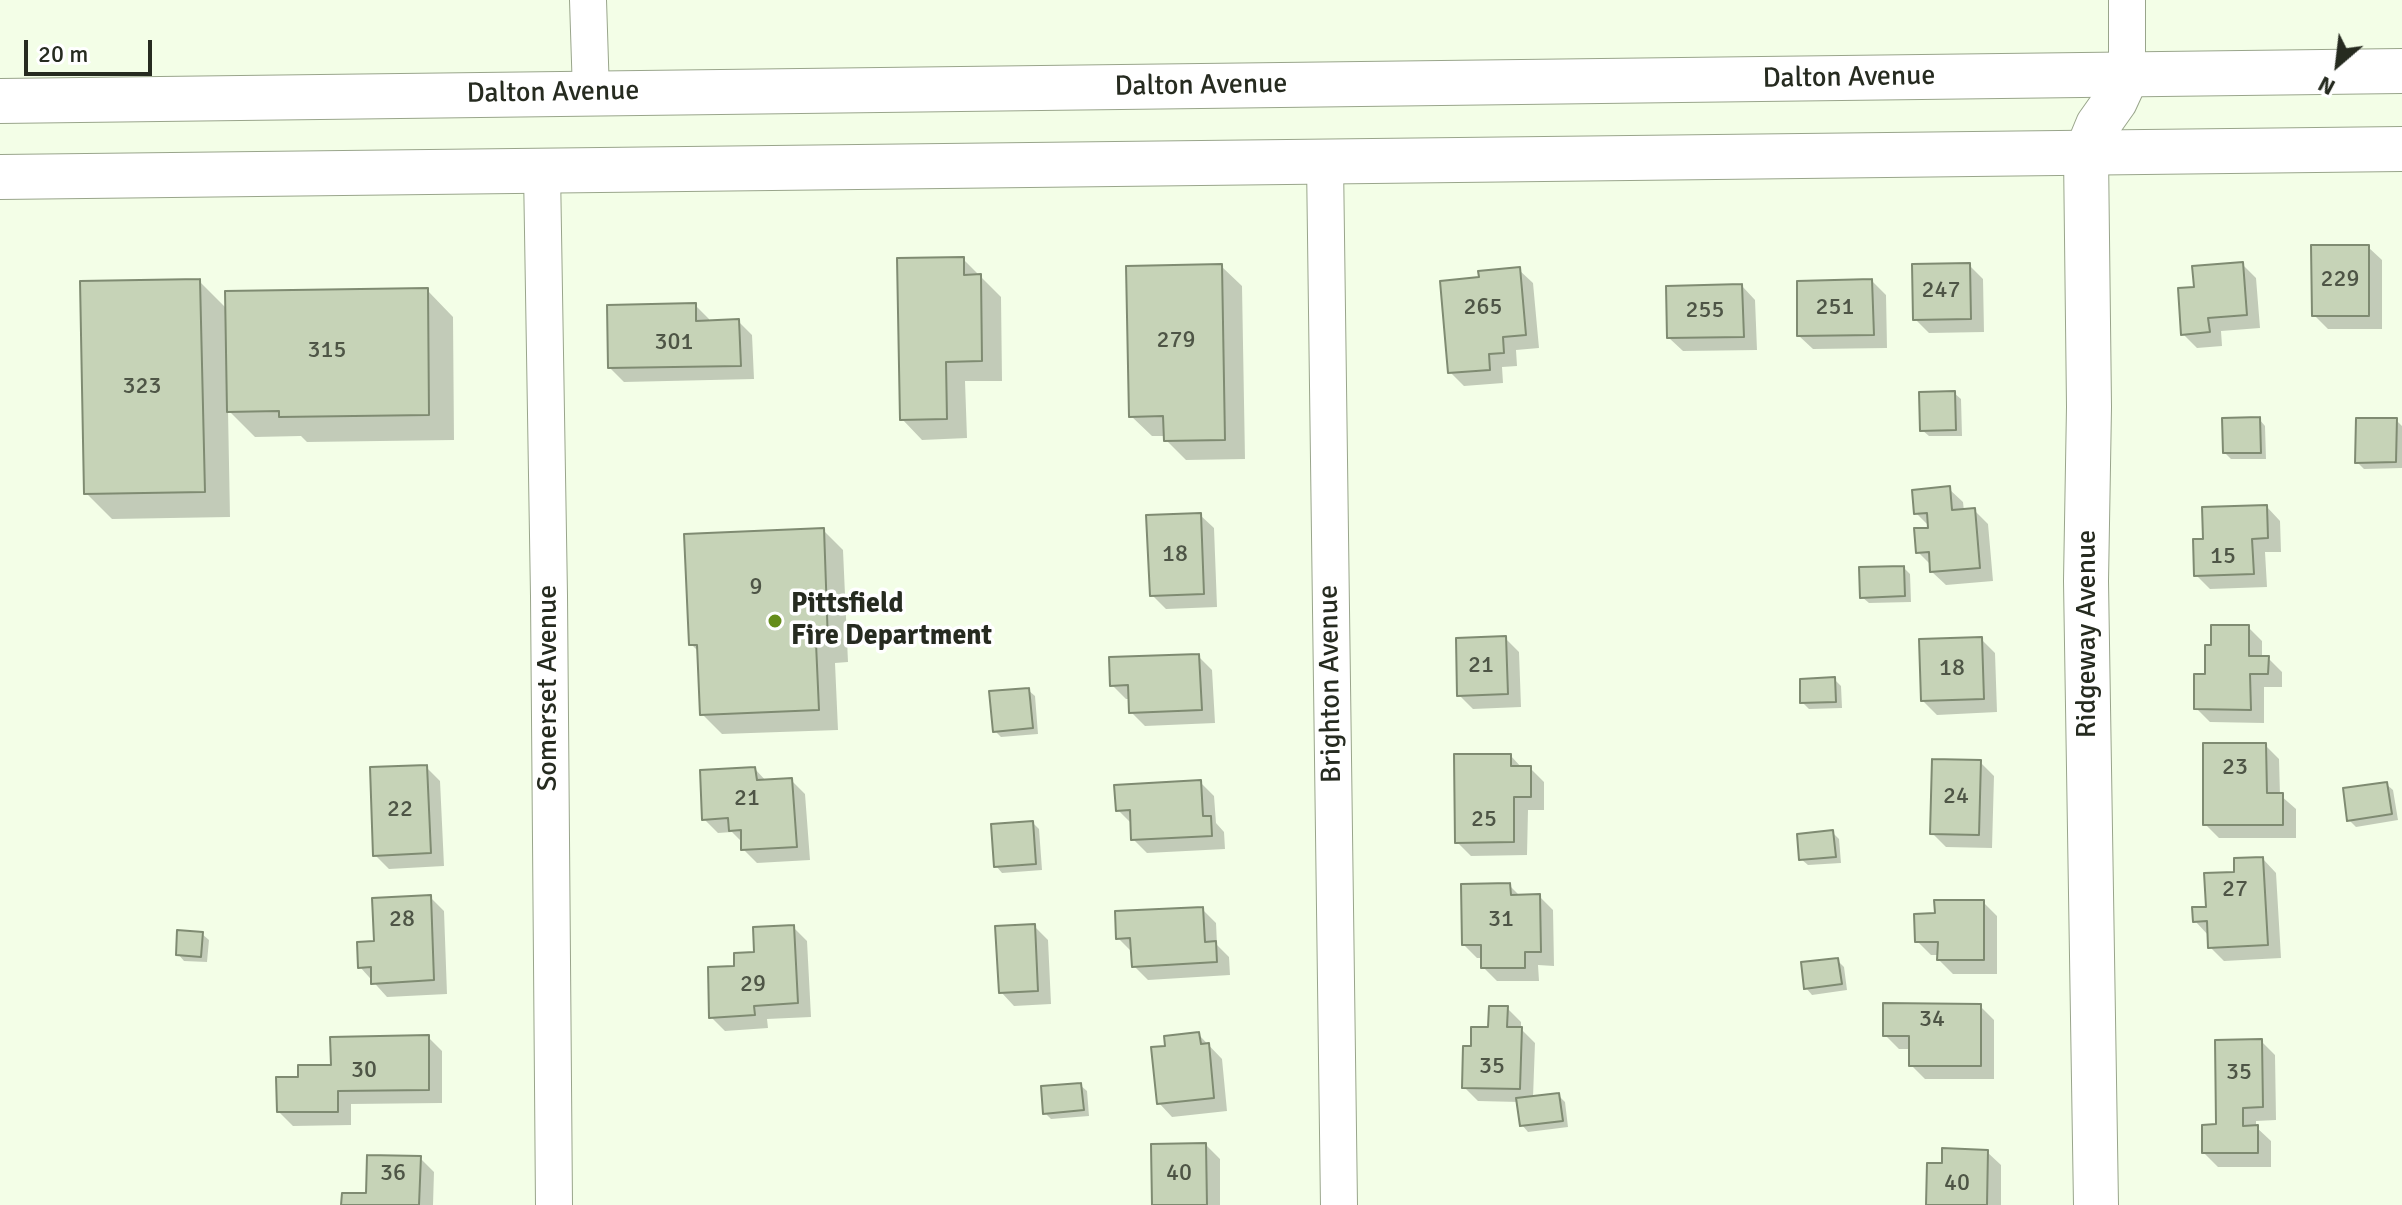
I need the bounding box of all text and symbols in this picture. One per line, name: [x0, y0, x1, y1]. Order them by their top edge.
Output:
scale bar: [28, 24, 156, 74]
north arrow: [2298, 24, 2378, 104]
text: 20 m: [38, 39, 88, 69]
street label: Dalton Avenue: [1762, 60, 1936, 96]
street label: Dalton Avenue: [1114, 68, 1288, 104]
text: N: [2313, 70, 2340, 101]
street label: Dalton Avenue: [466, 75, 640, 111]
house number: 229: [2321, 266, 2359, 294]
house number: 247: [1922, 277, 1960, 305]
house number: 265: [1464, 294, 1502, 322]
house number: 251: [1816, 294, 1854, 322]
house number: 255: [1686, 297, 1724, 325]
house number: 279: [1157, 327, 1195, 355]
house number: 301: [655, 329, 693, 357]
house number: 315: [308, 337, 346, 365]
house number: 323: [123, 373, 161, 401]
street label: Ridgeway Avenue: [2071, 530, 2105, 738]
house number: 18: [1162, 541, 1188, 569]
house number: 15: [2210, 543, 2236, 571]
house number: 9: [750, 574, 762, 602]
street label: Somerset Avenue: [532, 585, 566, 791]
street label: Brighton Avenue: [1312, 585, 1350, 783]
place label: Pittsfield Fire Department: [791, 588, 992, 654]
marker: Pittsfield Fire Department: [766, 612, 784, 630]
house number: 21: [1468, 652, 1494, 680]
house number: 18: [1939, 655, 1965, 683]
house number: 23: [2222, 754, 2248, 782]
house number: 24: [1943, 783, 1969, 811]
house number: 21: [734, 785, 760, 813]
house number: 22: [387, 796, 413, 824]
house number: 25: [1471, 806, 1497, 834]
house number: 27: [2222, 876, 2248, 904]
house number: 28: [389, 906, 415, 934]
house number: 31: [1488, 906, 1514, 934]
house number: 29: [740, 971, 766, 999]
house number: 34: [1919, 1006, 1945, 1034]
house number: 35: [1479, 1053, 1505, 1081]
house number: 30: [351, 1057, 377, 1085]
house number: 35: [2226, 1059, 2252, 1087]
house number: 36: [380, 1160, 406, 1188]
house number: 40: [1166, 1160, 1192, 1188]
house number: 40: [1944, 1170, 1970, 1198]

